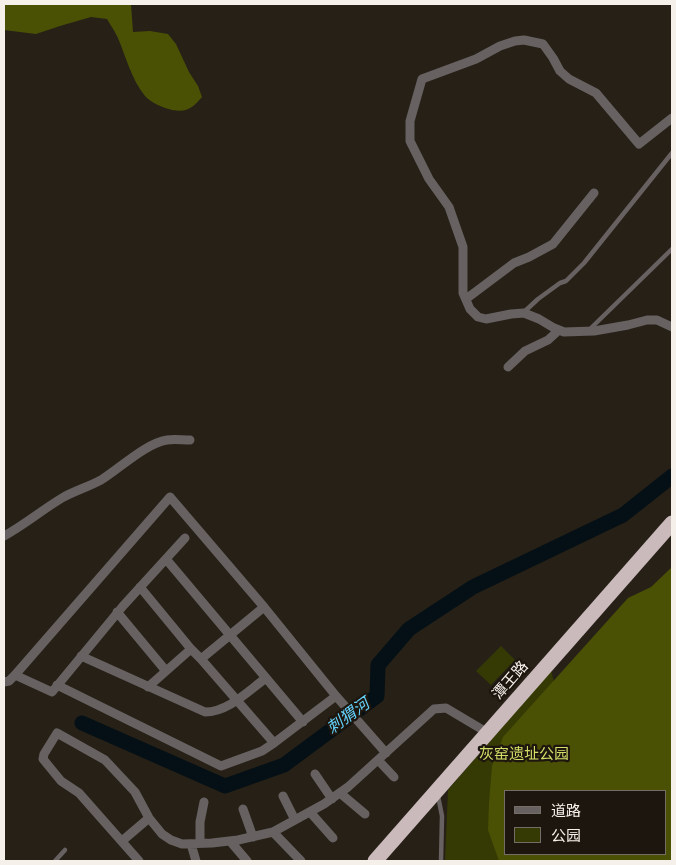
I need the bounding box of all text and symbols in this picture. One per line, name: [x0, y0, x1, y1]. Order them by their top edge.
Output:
street label: 潭王路: [489, 658, 533, 704]
water label: 刺猬河: [324, 695, 374, 739]
park label: 灰窑遗址公园: [479, 746, 569, 764]
legend: [503, 790, 666, 855]
text: 道路: [551, 801, 581, 821]
text: 公园: [551, 826, 581, 846]

